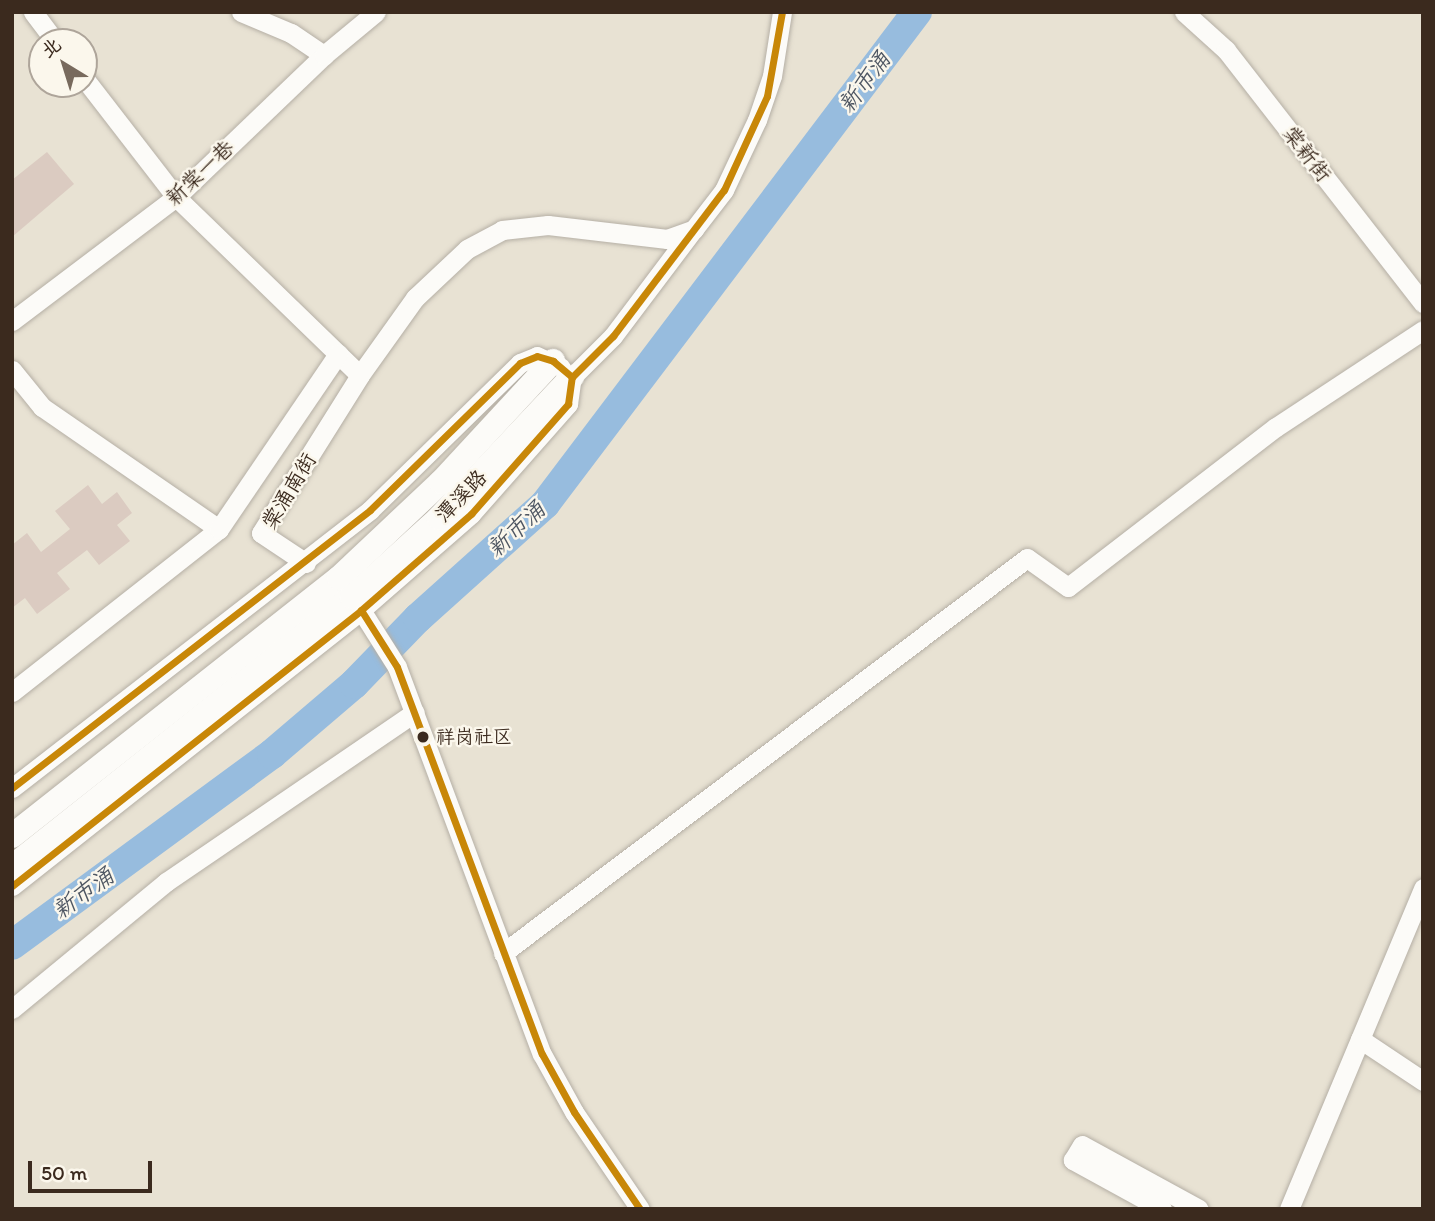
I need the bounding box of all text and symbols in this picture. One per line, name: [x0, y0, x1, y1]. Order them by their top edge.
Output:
north arrow: [28, 28, 98, 98]
text: 北: [36, 33, 66, 63]
water label: 新市涌: [832, 46, 896, 118]
street label: 棠新街: [1278, 121, 1336, 187]
street label: 新棠一巷: [161, 135, 239, 211]
street label: 棠涌南街: [257, 449, 321, 533]
street label: 潭溪路: [430, 465, 492, 527]
water label: 新市涌: [481, 495, 551, 563]
place label: 祥岗社区: [436, 726, 512, 748]
marker: 祥岗社区: [416, 730, 430, 744]
water label: 新市涌: [47, 862, 119, 924]
scale bar: [32, 1148, 156, 1192]
text: 50 m: [41, 1160, 87, 1185]

